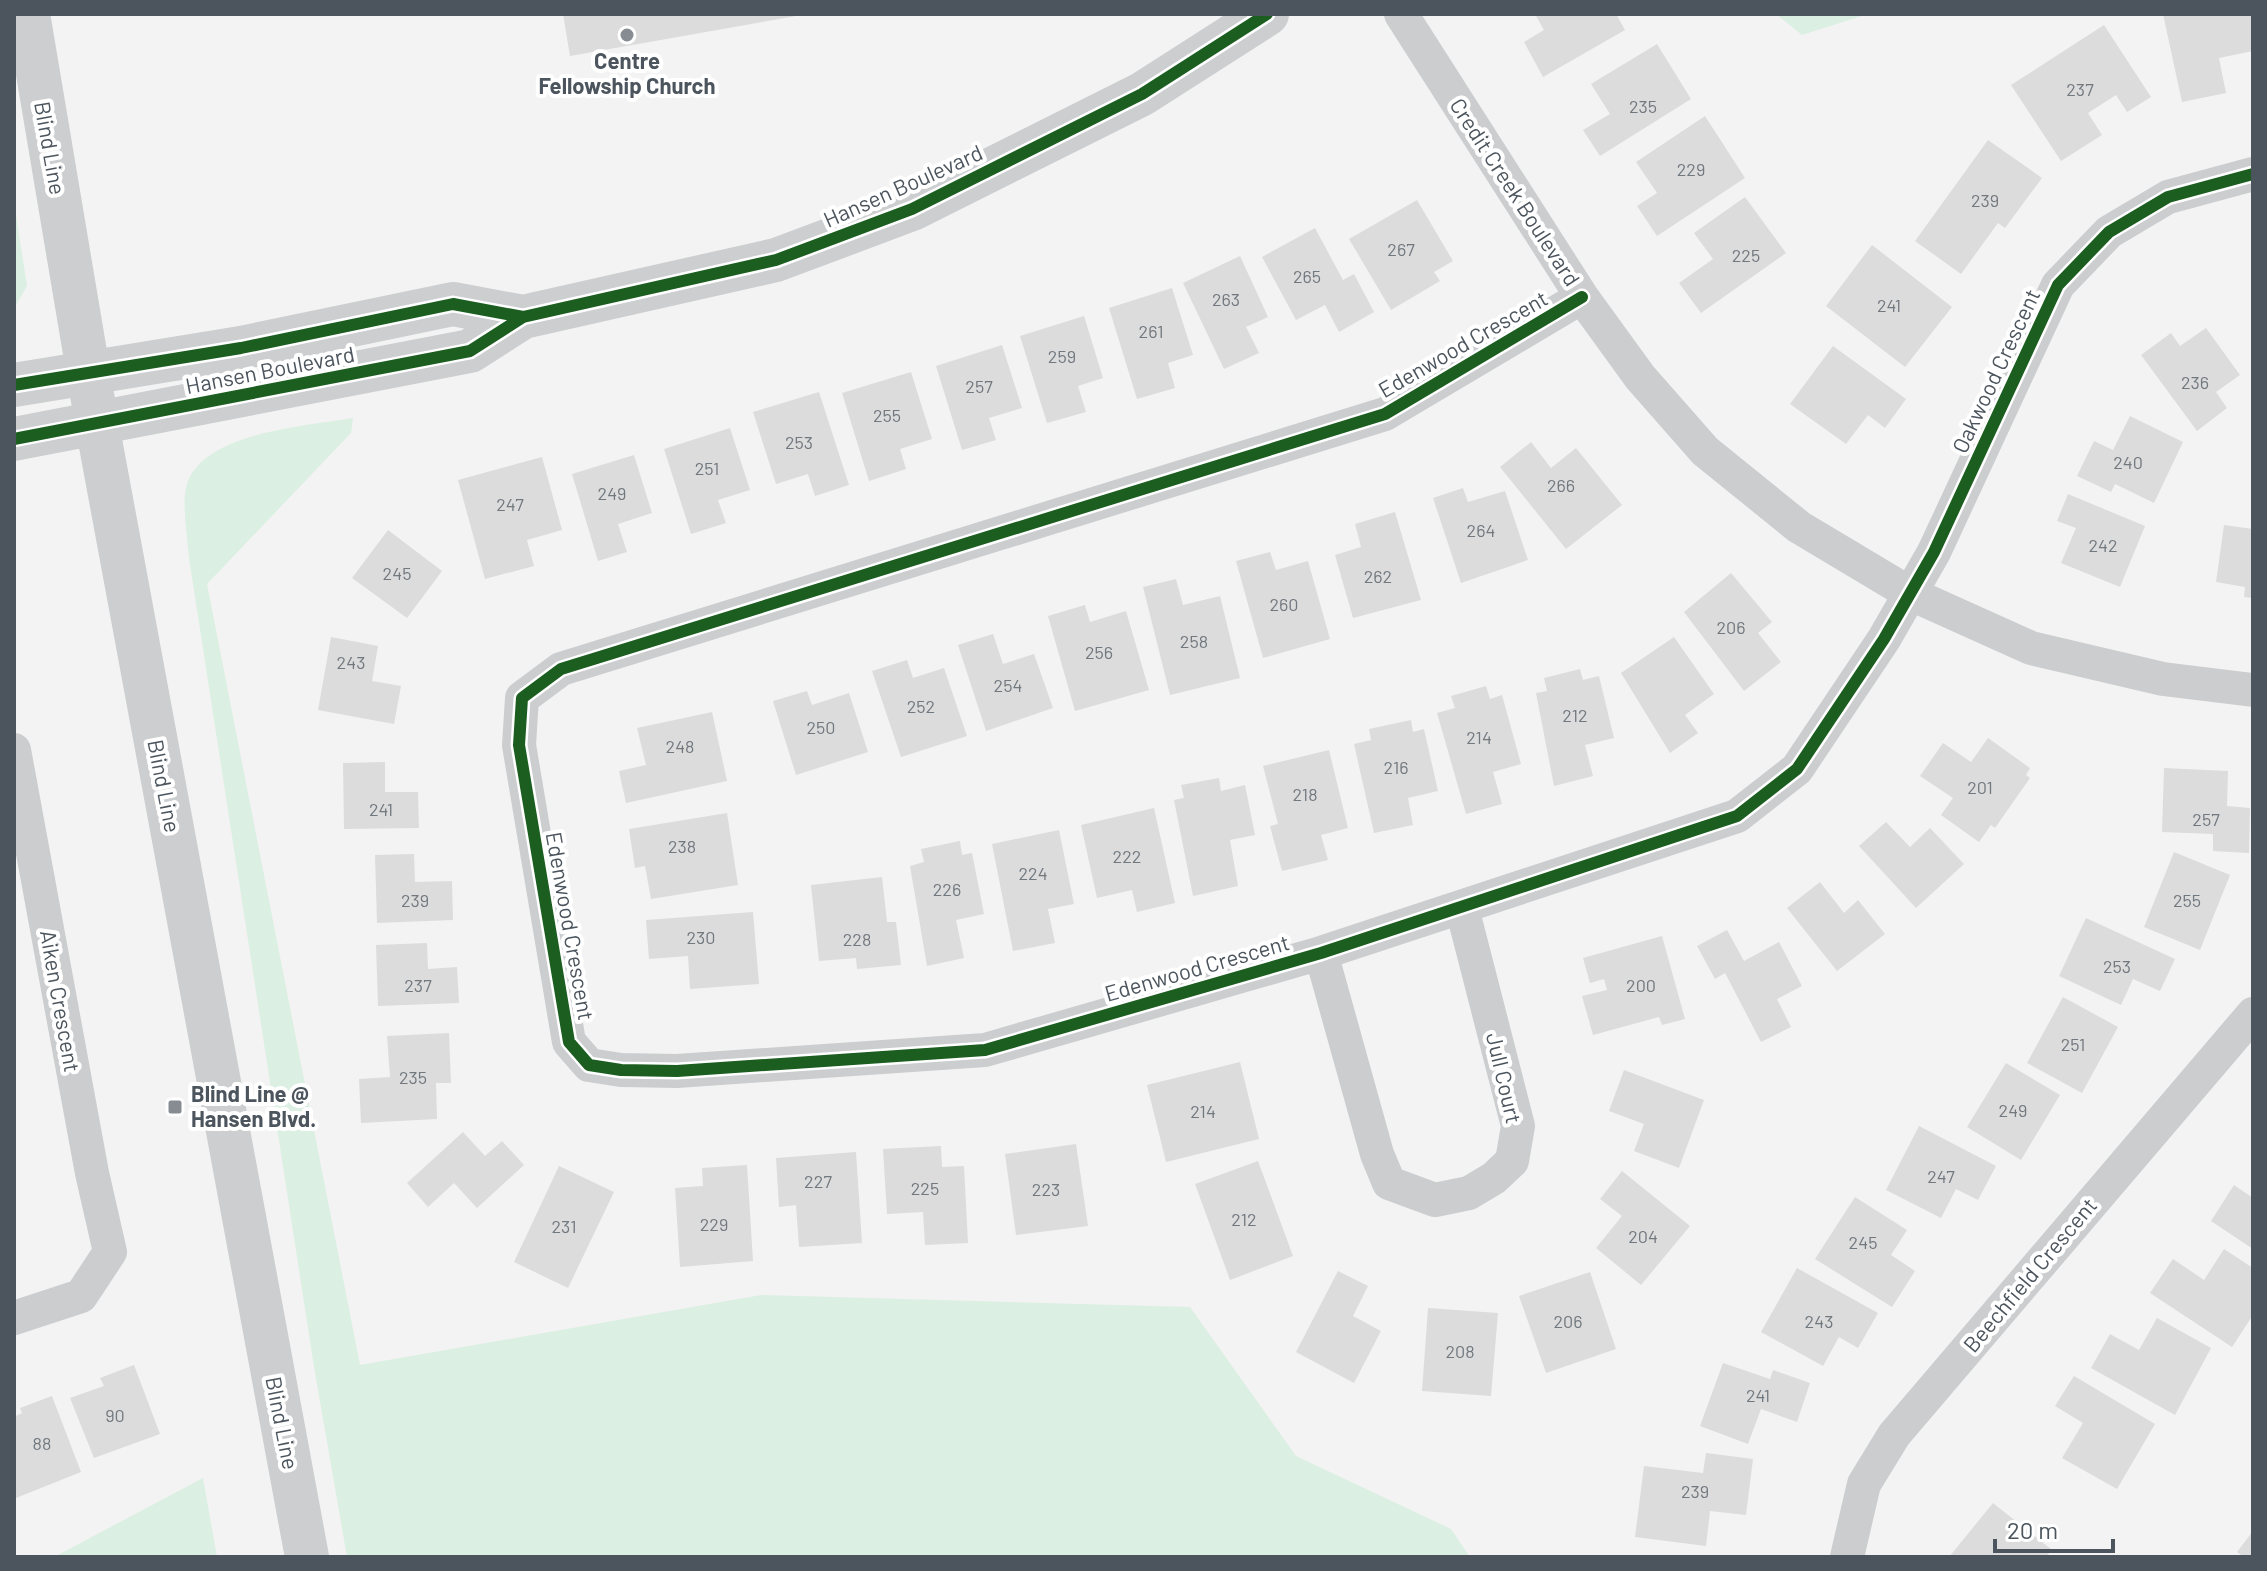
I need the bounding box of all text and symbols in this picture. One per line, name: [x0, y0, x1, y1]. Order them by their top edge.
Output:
marker: Centre Fellowship Church: [618, 26, 636, 44]
place label: Centre Fellowship Church: [539, 47, 715, 98]
house number: 237: [2066, 78, 2094, 100]
street label: Credit Creek Boulevard: [1445, 93, 1586, 290]
house number: 235: [1629, 95, 1657, 117]
street label: Blind Line: [30, 99, 72, 196]
street label: Hansen Boulevard: [819, 138, 986, 232]
house number: 229: [1677, 158, 1705, 180]
house number: 239: [1971, 189, 1999, 211]
house number: 267: [1387, 238, 1415, 260]
house number: 225: [1732, 244, 1760, 266]
house number: 265: [1293, 265, 1321, 287]
street label: Edenwood Crescent: [1373, 284, 1552, 402]
street label: Oakwood Crescent: [1946, 284, 2044, 457]
house number: 263: [1212, 288, 1240, 310]
house number: 241: [1877, 294, 1901, 316]
house number: 261: [1139, 320, 1163, 342]
street label: Hansen Boulevard: [183, 340, 356, 398]
house number: 259: [1048, 345, 1076, 367]
house number: 236: [2181, 371, 2209, 393]
house number: 257: [965, 375, 993, 397]
house number: 255: [873, 404, 901, 426]
house number: 253: [785, 431, 813, 453]
house number: 240: [2113, 451, 2143, 473]
house number: 251: [695, 457, 719, 479]
house number: 266: [1547, 474, 1575, 496]
house number: 249: [598, 482, 626, 504]
house number: 247: [496, 493, 524, 515]
house number: 264: [1467, 519, 1495, 541]
house number: 242: [2088, 534, 2118, 556]
house number: 245: [383, 562, 411, 584]
house number: 262: [1364, 565, 1392, 587]
house number: 260: [1269, 593, 1299, 615]
house number: 206: [1716, 616, 1746, 638]
house number: 258: [1180, 630, 1208, 652]
house number: 256: [1085, 641, 1113, 663]
house number: 243: [337, 651, 365, 673]
house number: 254: [994, 674, 1022, 696]
house number: 252: [907, 695, 935, 717]
house number: 212: [1562, 704, 1588, 726]
house number: 250: [806, 716, 836, 738]
house number: 214: [1466, 726, 1492, 748]
house number: 248: [666, 735, 694, 757]
street label: Blind Line: [143, 737, 187, 834]
house number: 216: [1384, 756, 1408, 778]
house number: 201: [1967, 776, 1993, 798]
house number: 218: [1292, 783, 1318, 805]
house number: 241: [369, 798, 393, 820]
house number: 257: [2192, 808, 2220, 830]
street label: Edenwood Crescent: [542, 830, 600, 1022]
house number: 238: [668, 835, 696, 857]
house number: 222: [1113, 845, 1141, 867]
house number: 224: [1018, 862, 1048, 884]
house number: 226: [933, 878, 961, 900]
house number: 239: [401, 889, 429, 911]
house number: 255: [2173, 889, 2201, 911]
house number: 230: [687, 926, 715, 948]
street label: Aiken Crescent: [36, 928, 86, 1074]
house number: 228: [843, 928, 871, 950]
street label: Edenwood Crescent: [1101, 928, 1292, 1006]
house number: 253: [2103, 955, 2131, 977]
house number: 237: [404, 974, 432, 996]
house number: 200: [1626, 974, 1656, 996]
street label: Jull Court: [1482, 1030, 1528, 1126]
house number: 251: [2061, 1033, 2085, 1055]
house number: 235: [399, 1066, 427, 1088]
place label: Blind Line @ Hansen Blvd.: [191, 1080, 316, 1131]
marker: Blind Line @ Hansen Blvd.: [166, 1098, 184, 1116]
house number: 249: [1999, 1099, 2027, 1121]
house number: 214: [1190, 1100, 1216, 1122]
house number: 247: [1927, 1165, 1955, 1187]
house number: 227: [804, 1170, 832, 1192]
house number: 225: [911, 1177, 939, 1199]
house number: 223: [1032, 1178, 1060, 1200]
street label: Beechfield Crescent: [1957, 1192, 2101, 1357]
house number: 212: [1231, 1208, 1257, 1230]
house number: 229: [700, 1213, 728, 1235]
house number: 231: [552, 1215, 576, 1237]
house number: 204: [1628, 1225, 1658, 1247]
house number: 245: [1849, 1231, 1877, 1253]
house number: 206: [1553, 1310, 1583, 1332]
house number: 243: [1805, 1310, 1833, 1332]
house number: 208: [1445, 1340, 1475, 1362]
street label: Blind Line: [261, 1374, 305, 1471]
house number: 241: [1746, 1384, 1770, 1406]
house number: 90: [105, 1404, 125, 1426]
house number: 88: [33, 1432, 51, 1454]
house number: 239: [1681, 1480, 1709, 1502]
scale bar: [1995, 1503, 2113, 1553]
text: 20 m: [2007, 1515, 2058, 1544]

